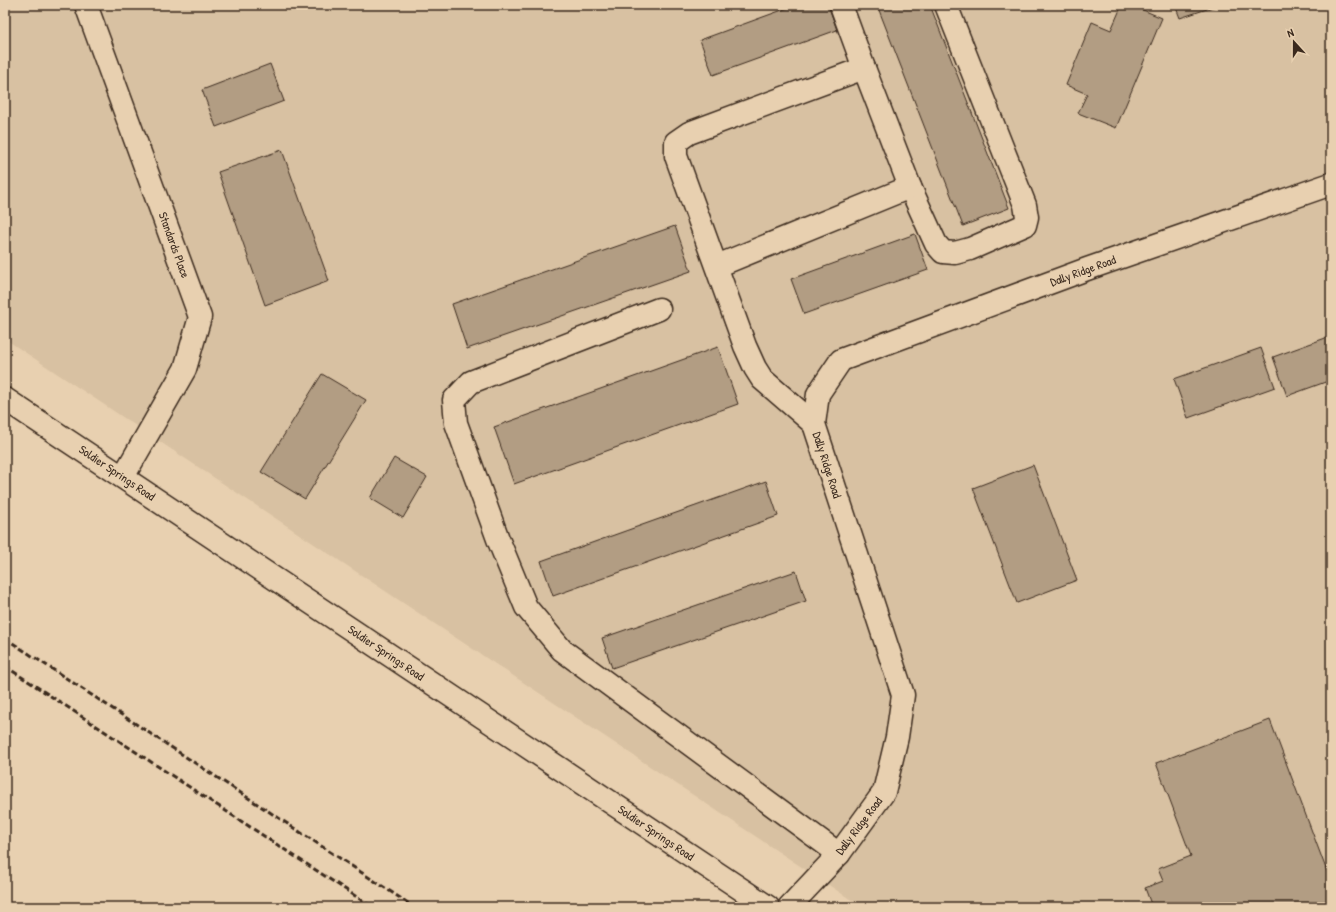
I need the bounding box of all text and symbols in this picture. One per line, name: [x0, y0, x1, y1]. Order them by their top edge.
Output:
north arrow: [1274, 22, 1314, 62]
text: N: [1285, 25, 1296, 40]
street label: Standards Place: [155, 210, 194, 280]
street label: Dally Ridge Road: [1048, 251, 1118, 290]
street label: Dally Ridge Road: [809, 430, 846, 500]
street label: Soldier Springs Road: [76, 441, 159, 505]
street label: Soldier Springs Road: [345, 621, 428, 685]
street label: Dally Ridge Road: [831, 793, 886, 858]
street label: Soldier Springs Road: [615, 801, 698, 865]

